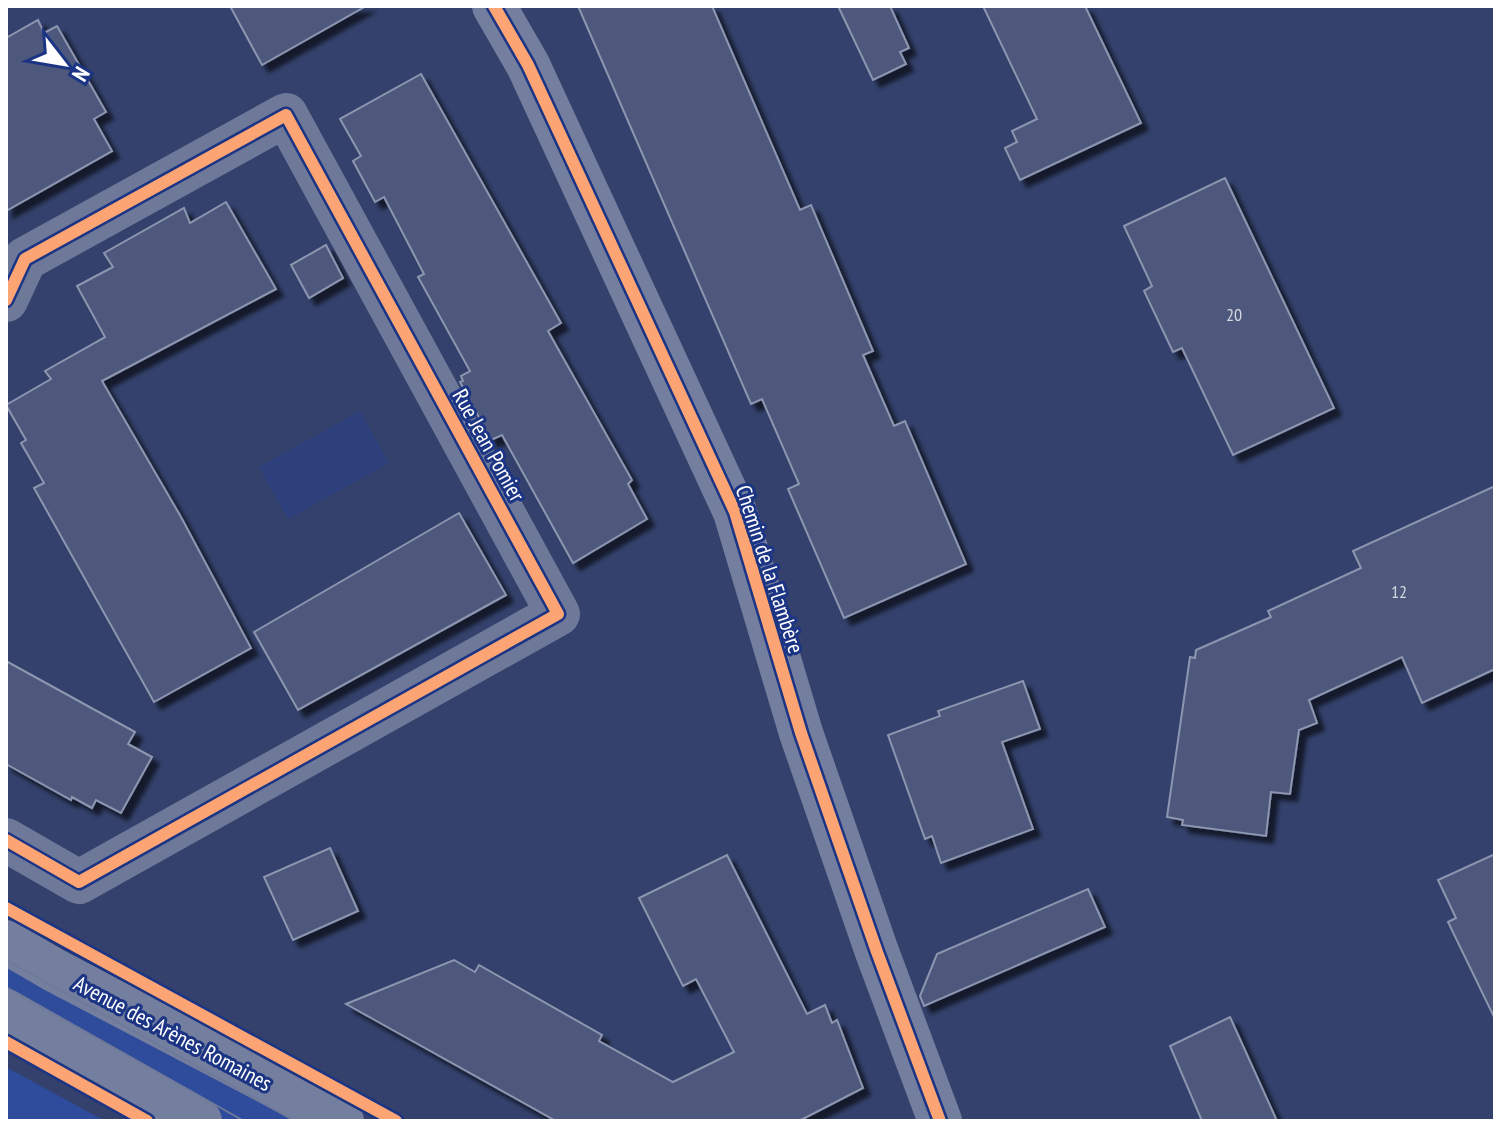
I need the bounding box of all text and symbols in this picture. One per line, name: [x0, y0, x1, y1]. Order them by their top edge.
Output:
north arrow: [24, 24, 104, 104]
text: N: [66, 62, 96, 87]
house number: 20: [1226, 303, 1242, 326]
street label: Rue Jean Pomier: [447, 384, 531, 506]
street label: Chemin de la Flambère: [730, 481, 810, 657]
house number: 12: [1391, 580, 1407, 603]
street label: Avenue des Arènes Romaines: [69, 969, 277, 1097]

